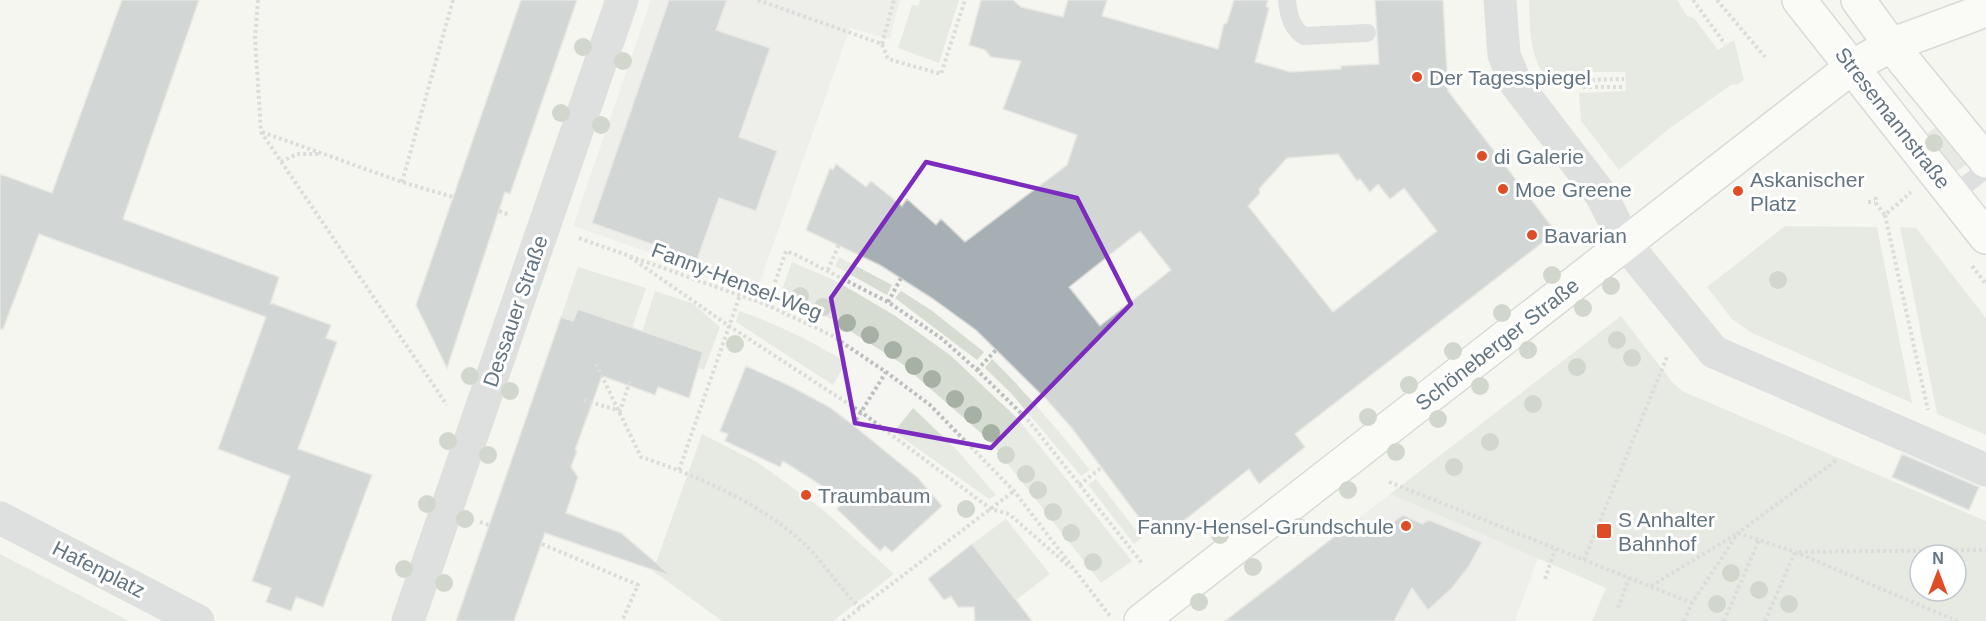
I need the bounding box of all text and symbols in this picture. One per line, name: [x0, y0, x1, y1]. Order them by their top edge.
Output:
street label: Stresemannstraße: [1831, 43, 1955, 193]
place label: Der Tagesspiegel: [1429, 66, 1591, 89]
marker: Der Tagesspiegel: [1410, 70, 1424, 84]
place label: di Galerie: [1494, 145, 1584, 168]
marker: di Galerie: [1475, 149, 1489, 163]
place label: Askanischer Platz: [1750, 168, 1864, 215]
place label: Moe Greene: [1515, 178, 1632, 201]
marker: Moe Greene: [1496, 182, 1510, 196]
marker: Askanischer Platz: [1731, 184, 1745, 198]
place label: Bavarian: [1544, 224, 1627, 247]
marker: Bavarian: [1525, 228, 1539, 242]
street label: Dessauer Straße: [478, 232, 552, 390]
street label: Fanny-Hensel-Weg: [649, 238, 825, 324]
street label: Schöneberger Straße: [1411, 273, 1583, 415]
place label: Traumbaum: [818, 484, 930, 507]
marker: Traumbaum: [799, 488, 813, 502]
place label: S Anhalter Bahnhof: [1618, 508, 1715, 555]
place label: Fanny-Hensel-Grundschule: [1137, 515, 1394, 538]
marker: Fanny-Hensel-Grundschule: [1399, 519, 1413, 533]
marker: S Anhalter Bahnhof: [1595, 522, 1613, 540]
street label: Hafenplatz: [49, 536, 149, 602]
north arrow: [1908, 543, 1968, 603]
text: N: [1932, 550, 1944, 567]

